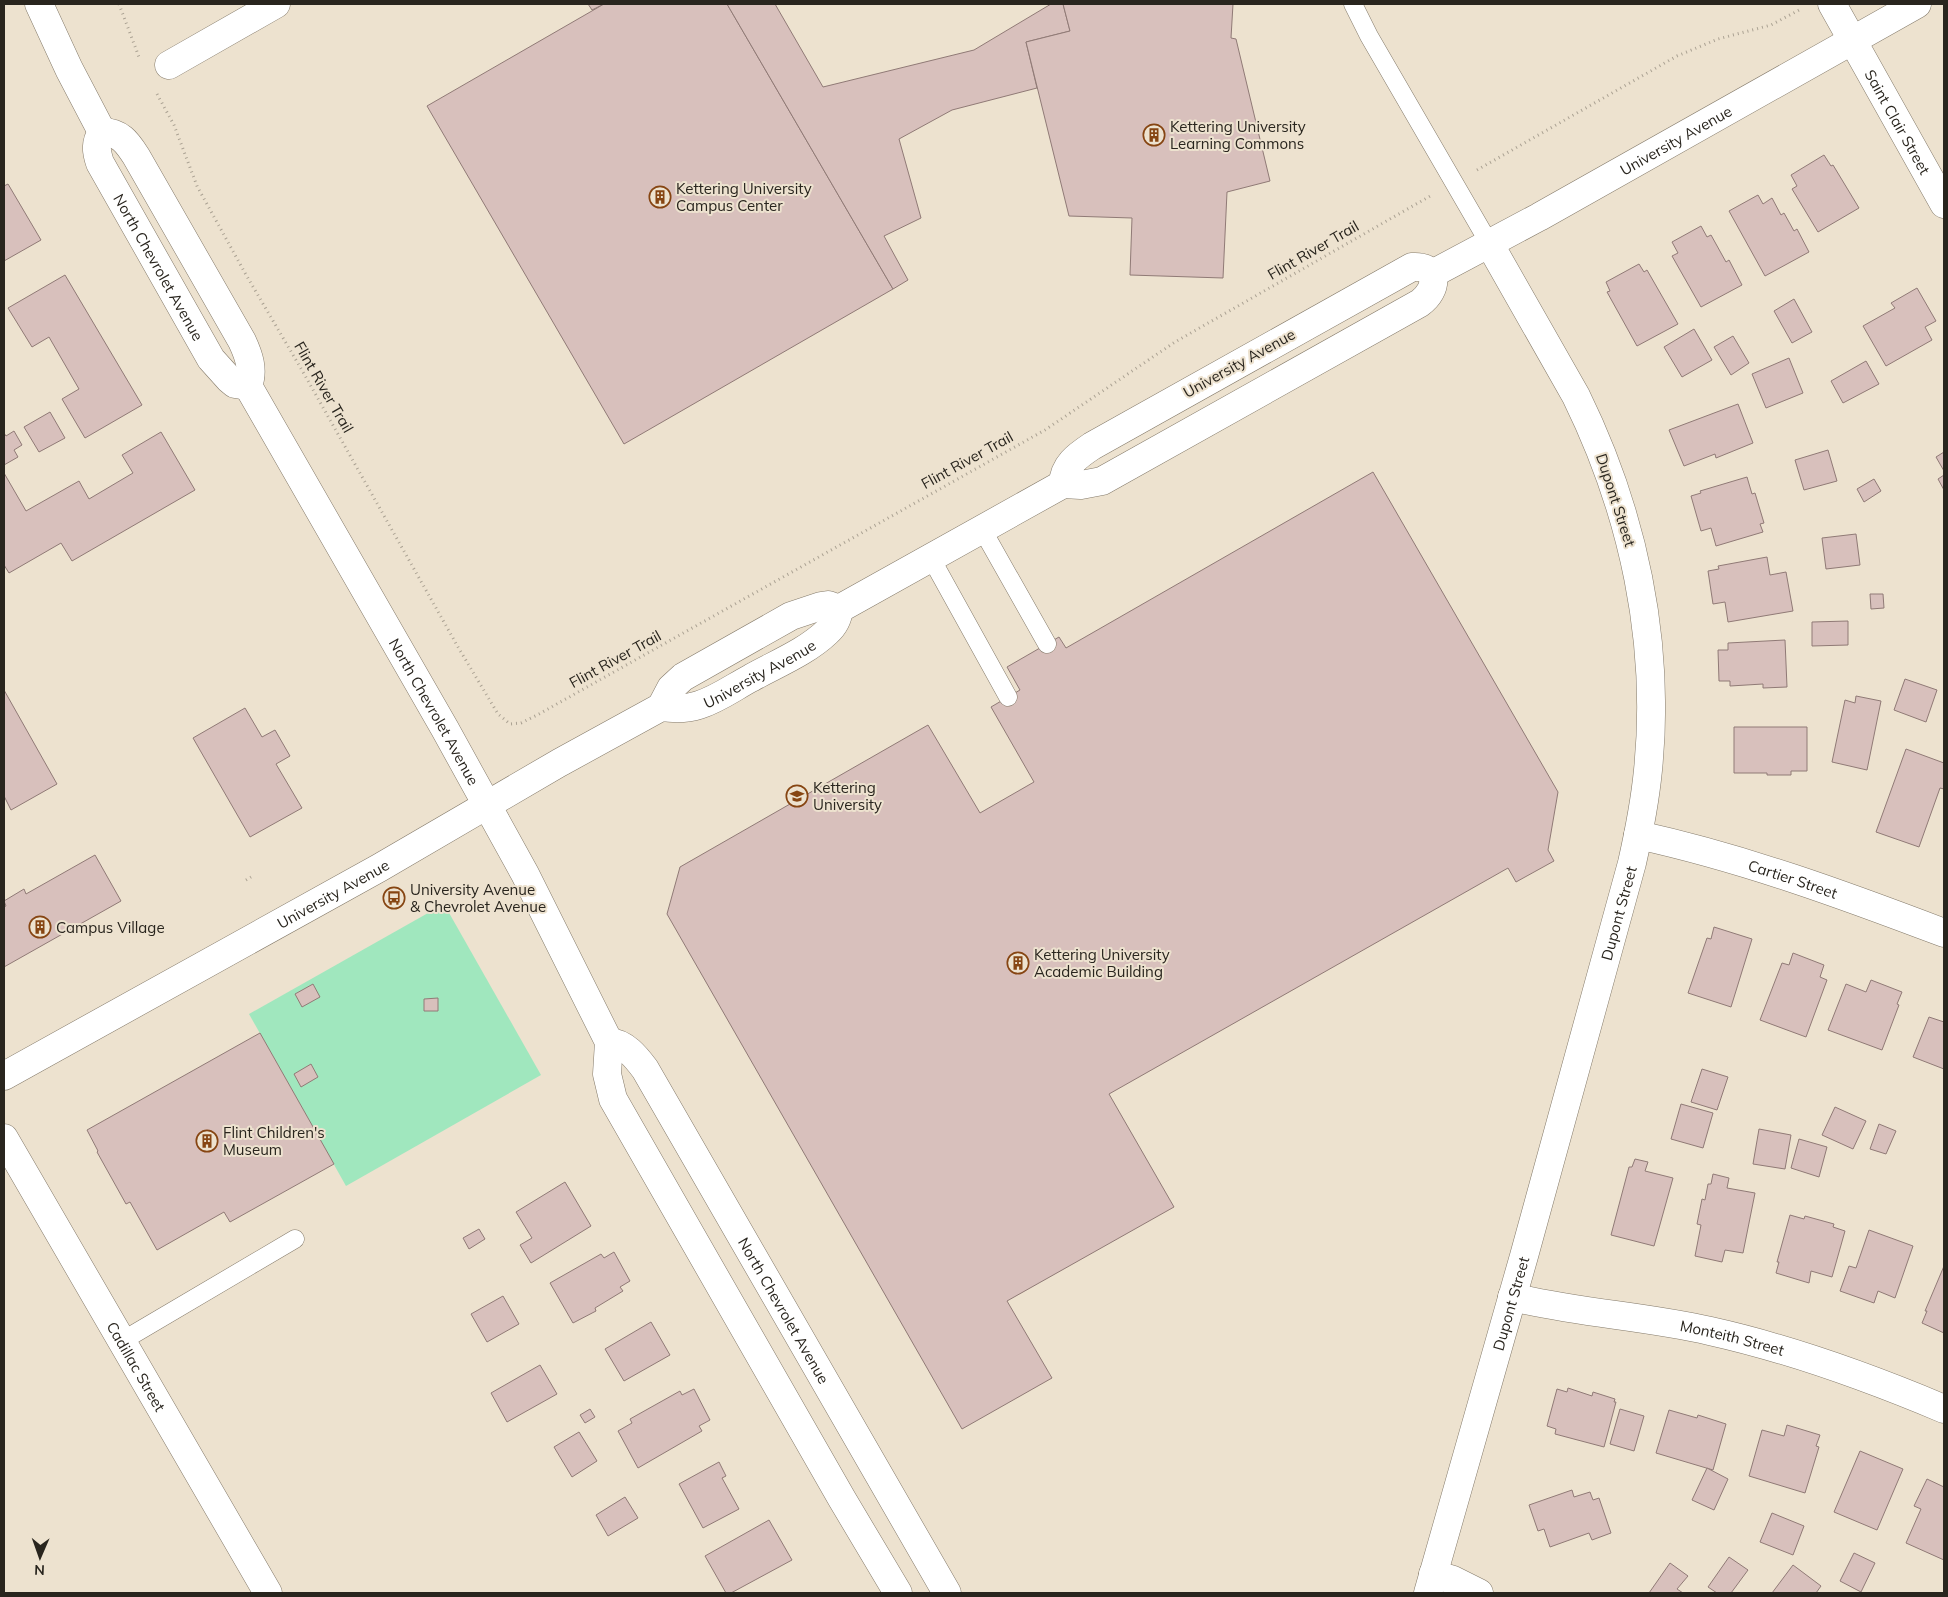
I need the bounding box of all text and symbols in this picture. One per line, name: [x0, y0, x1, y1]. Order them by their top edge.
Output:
street label: Saint Clair Street: [1861, 66, 1935, 178]
street label: University Avenue: [1616, 101, 1735, 179]
place label: Kettering University Learning Commons: [1170, 117, 1306, 153]
building icon: Kettering University Learning Commons: [1142, 123, 1166, 147]
place label: Kettering University Campus Center: [676, 179, 812, 215]
building icon: Kettering University Campus Center: [648, 185, 672, 209]
street label: North Chevrolet Avenue: [110, 190, 208, 344]
street label: Flint River Trail: [1264, 216, 1362, 284]
street label: University Avenue: [1180, 324, 1298, 402]
street label: Flint River Trail: [290, 338, 358, 436]
street label: Flint River Trail: [918, 427, 1016, 493]
street label: Dupont Street: [1592, 451, 1640, 549]
street label: Flint River Trail: [566, 626, 664, 692]
street label: North Chevrolet Avenue: [385, 635, 484, 788]
street label: University Avenue: [700, 635, 819, 712]
place label: Kettering University: [813, 778, 882, 814]
school or university icon: Kettering University: [785, 784, 809, 808]
street label: University Avenue: [273, 855, 392, 932]
street label: Cartier Street: [1746, 855, 1840, 902]
street label: Dupont Street: [1596, 864, 1640, 962]
place label: University Avenue & Chevrolet Avenue: [410, 880, 546, 916]
bus stop icon: University Avenue & Chevrolet Avenue: [382, 886, 406, 910]
building icon: Campus Village: [28, 915, 52, 939]
place label: Campus Village: [56, 918, 165, 937]
place label: Kettering University Academic Building: [1034, 945, 1170, 981]
building icon: Kettering University Academic Building: [1006, 951, 1030, 975]
place label: Flint Children's Museum: [223, 1123, 325, 1159]
building icon: Flint Children's Museum: [195, 1129, 219, 1153]
street label: North Chevrolet Avenue: [734, 1234, 834, 1387]
street label: Dupont Street: [1488, 1254, 1533, 1353]
street label: Monteith Street: [1679, 1316, 1787, 1359]
street label: Cadillac Street: [103, 1318, 170, 1415]
north arrow: [15, 1532, 65, 1582]
text: N: [34, 1561, 45, 1579]

